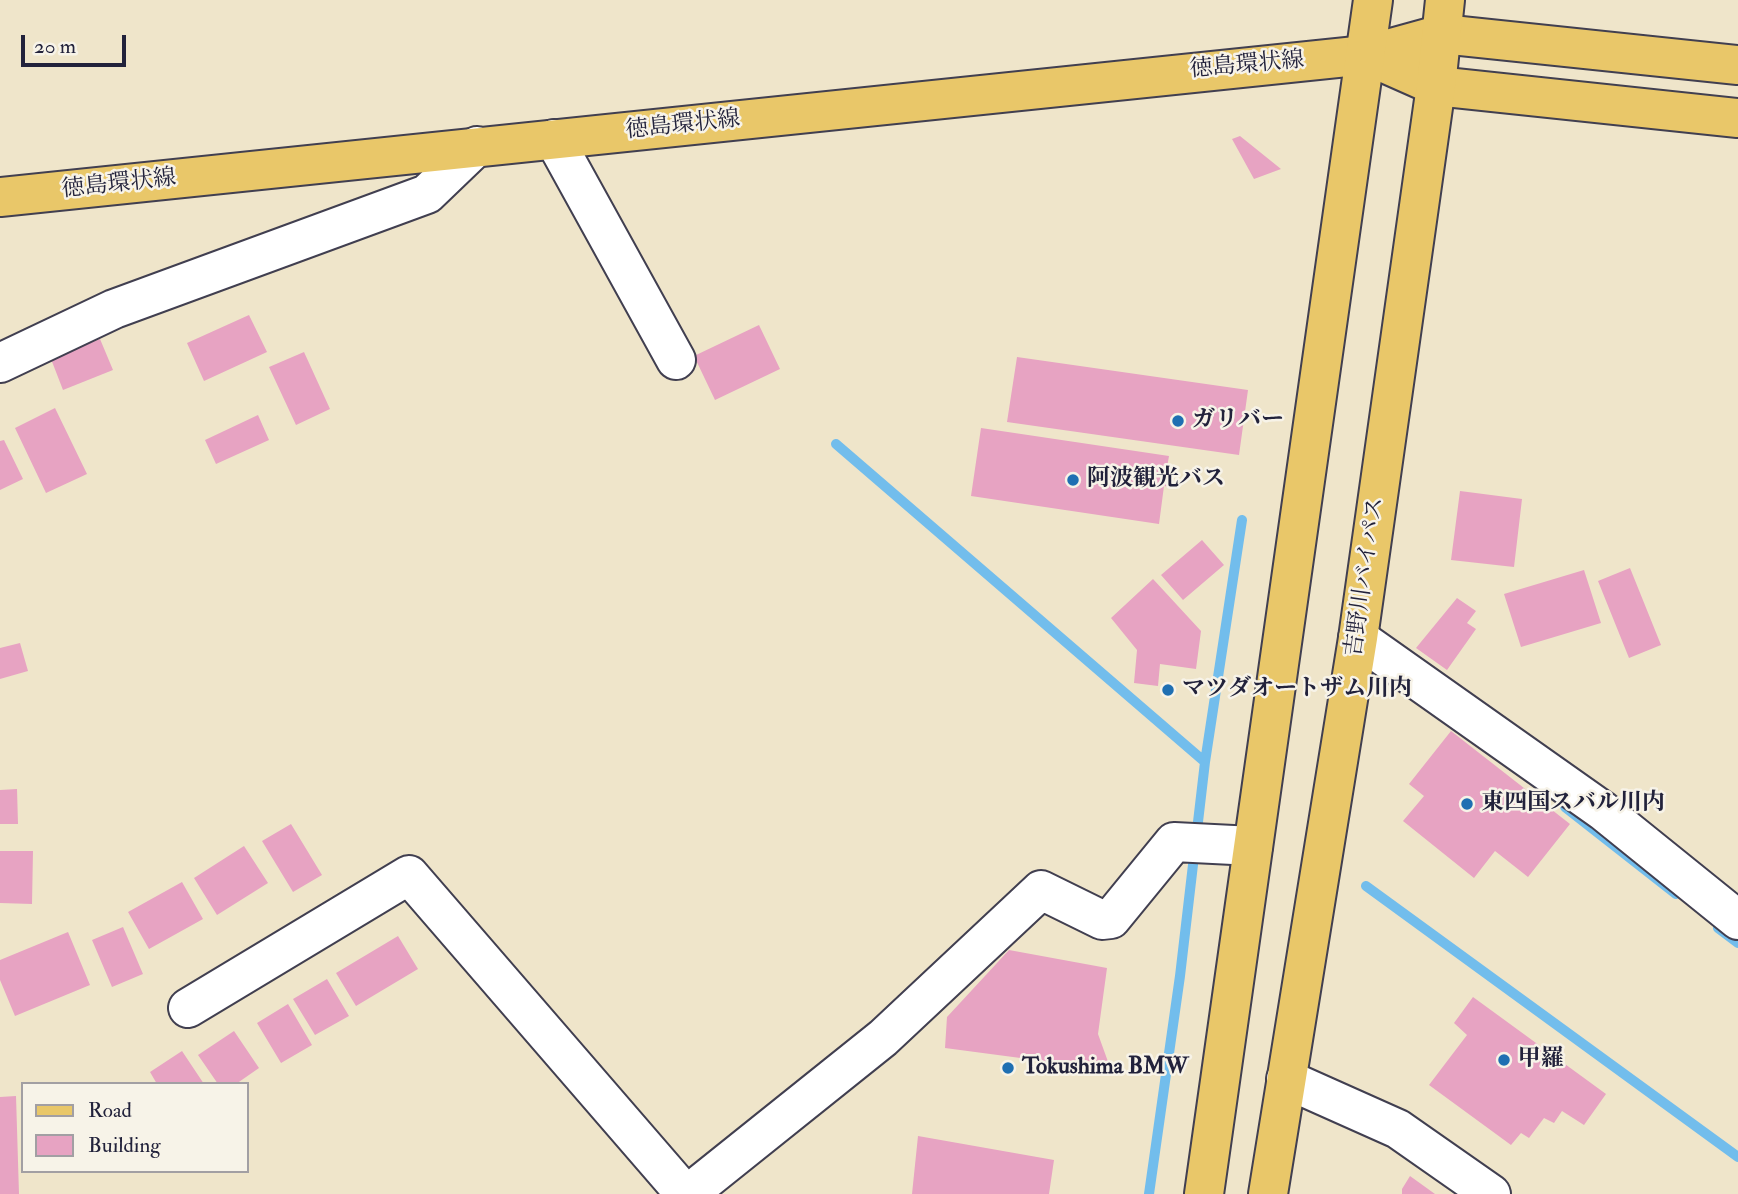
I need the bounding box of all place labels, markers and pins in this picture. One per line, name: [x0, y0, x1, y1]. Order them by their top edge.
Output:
place label: ガリバー: [1192, 407, 1284, 435]
marker: ガリバー: [1170, 413, 1186, 429]
place label: 阿波観光バス: [1087, 466, 1225, 494]
marker: 阿波観光バス: [1065, 472, 1081, 488]
place label: マツダオートザム川内: [1182, 676, 1412, 704]
marker: マツダオートザム川内: [1160, 682, 1176, 698]
place label: 東四国スバル川内: [1481, 790, 1665, 818]
marker: 東四国スバル川内: [1459, 796, 1475, 812]
place label: 甲羅: [1518, 1046, 1564, 1074]
marker: 甲羅: [1496, 1052, 1512, 1068]
place label: Tokushima BMW: [1022, 1054, 1189, 1082]
marker: Tokushima BMW: [1000, 1060, 1016, 1076]

